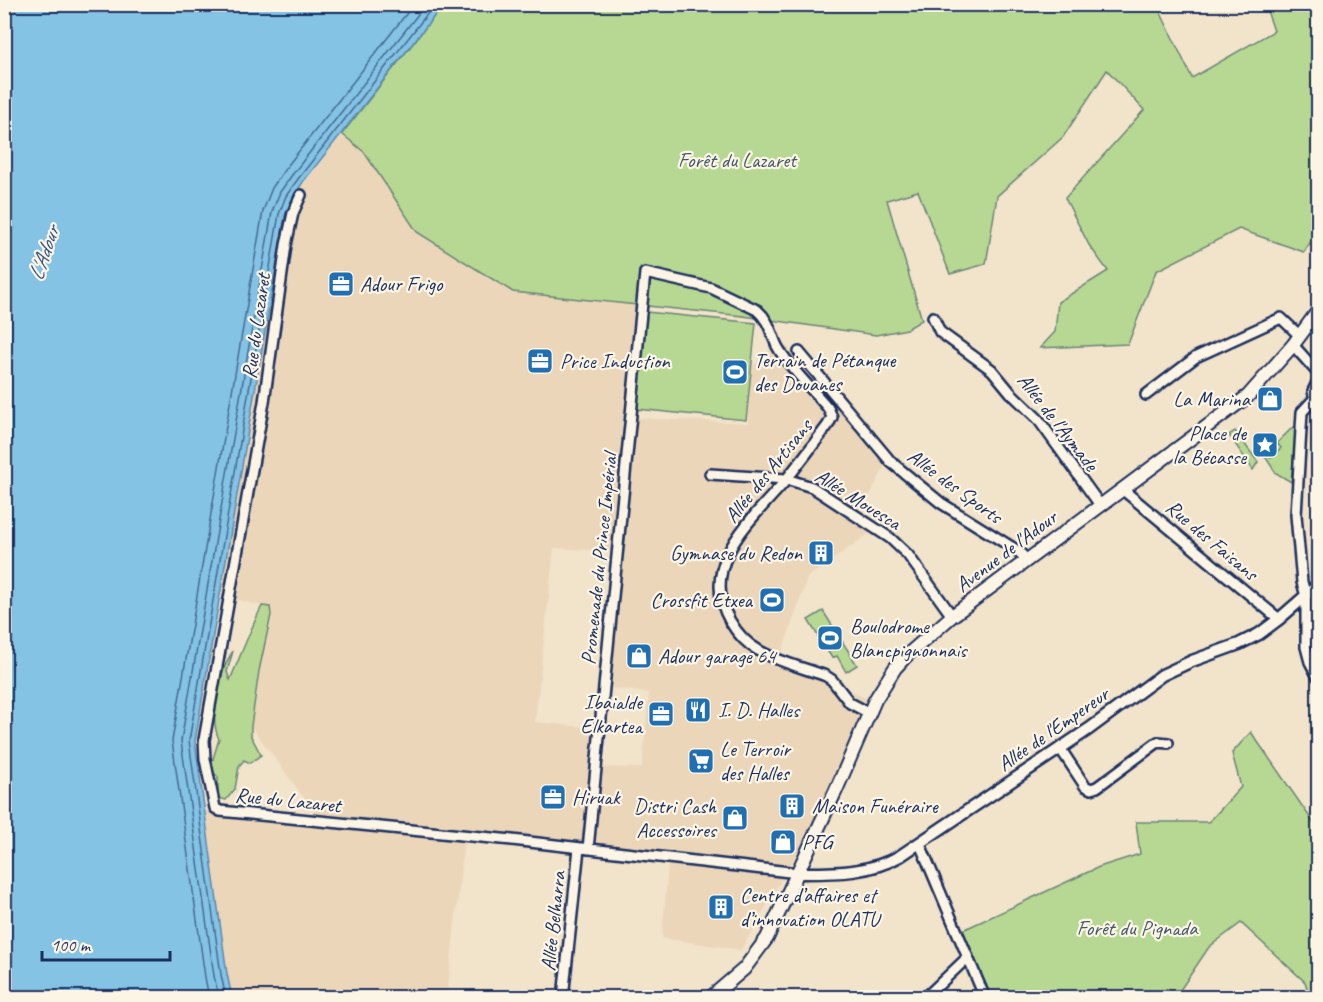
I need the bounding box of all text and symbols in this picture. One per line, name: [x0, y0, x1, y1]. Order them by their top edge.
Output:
park label: Forêt du Lazaret: [678, 147, 798, 173]
water label: L'Adour: [22, 220, 67, 284]
office icon: Adour Frigo: [326, 269, 356, 299]
street label: Rue du Lazaret: [236, 270, 277, 380]
place label: Adour Frigo: [360, 271, 444, 297]
office icon: Price Induction: [525, 346, 555, 376]
place label: Terrain de Pétanque des Douanes: [754, 347, 897, 397]
place label: Price Induction: [560, 348, 670, 374]
sports icon: Terrain de Pétanque des Douanes: [720, 357, 750, 387]
street label: Allée de l'Aymade: [1012, 368, 1105, 477]
shop icon: La Marina: [1255, 384, 1285, 414]
place label: La Marina: [1173, 386, 1252, 412]
street label: Allée des Artisans: [718, 413, 819, 528]
place label: Place de la Bécasse: [1173, 420, 1247, 470]
place icon: Place de la Bécasse: [1250, 430, 1280, 460]
street label: Allée des Sports: [902, 443, 1009, 530]
street label: Promenade du Prince Impérial: [575, 449, 623, 666]
street label: Allée Mouesca: [810, 462, 907, 536]
street label: Rue des Faisans: [1161, 494, 1265, 587]
street label: Avenue de l'Adour: [950, 503, 1063, 598]
building icon: Gymnase du Redon: [806, 538, 836, 568]
place label: Gymnase du Redon: [670, 540, 803, 566]
sports icon: Crossfit Etxea: [757, 585, 787, 615]
place label: Crossfit Etxea: [651, 587, 754, 613]
place label: Boulodrome Blancpignonnais: [850, 613, 968, 663]
sports icon: Boulodrome Blancpignonnais: [815, 623, 845, 653]
shop icon: Adour garage 64: [624, 641, 654, 671]
place label: Adour garage 64: [658, 643, 778, 669]
street label: Allée de l'Empereur: [992, 680, 1116, 777]
place label: Ibaialde Elkartea: [581, 689, 644, 739]
restaurant icon: I. D. Halles: [683, 695, 713, 725]
place label: I. D. Halles: [718, 697, 801, 723]
office icon: Ibaialde Elkartea: [646, 699, 676, 729]
place label: Le Terroir des Halles: [720, 736, 791, 786]
supermarket icon: Le Terroir des Halles: [686, 746, 716, 776]
street label: Rue du Lazaret: [234, 782, 344, 819]
office icon: Hiruak: [538, 782, 568, 812]
place label: Hiruak: [572, 784, 621, 810]
building icon: Maison Funéraire: [777, 791, 807, 821]
place label: Distri Cash Accessoires: [634, 793, 718, 843]
place label: Maison Funéraire: [812, 793, 939, 819]
shop icon: Distri Cash Accessoires: [720, 803, 750, 833]
shop icon: PFG: [768, 827, 798, 857]
place label: PFG: [802, 829, 836, 855]
street label: Allée Belharra: [535, 868, 571, 972]
place label: Centre d’affaires et d’innovation OLATU: [740, 882, 882, 932]
building icon: Centre d’affaires et d’innovation OLATU: [706, 892, 736, 922]
park label: Forêt du Pignada: [1077, 915, 1199, 941]
scale bar: [42, 924, 170, 962]
text: 100 m: [51, 934, 92, 956]

